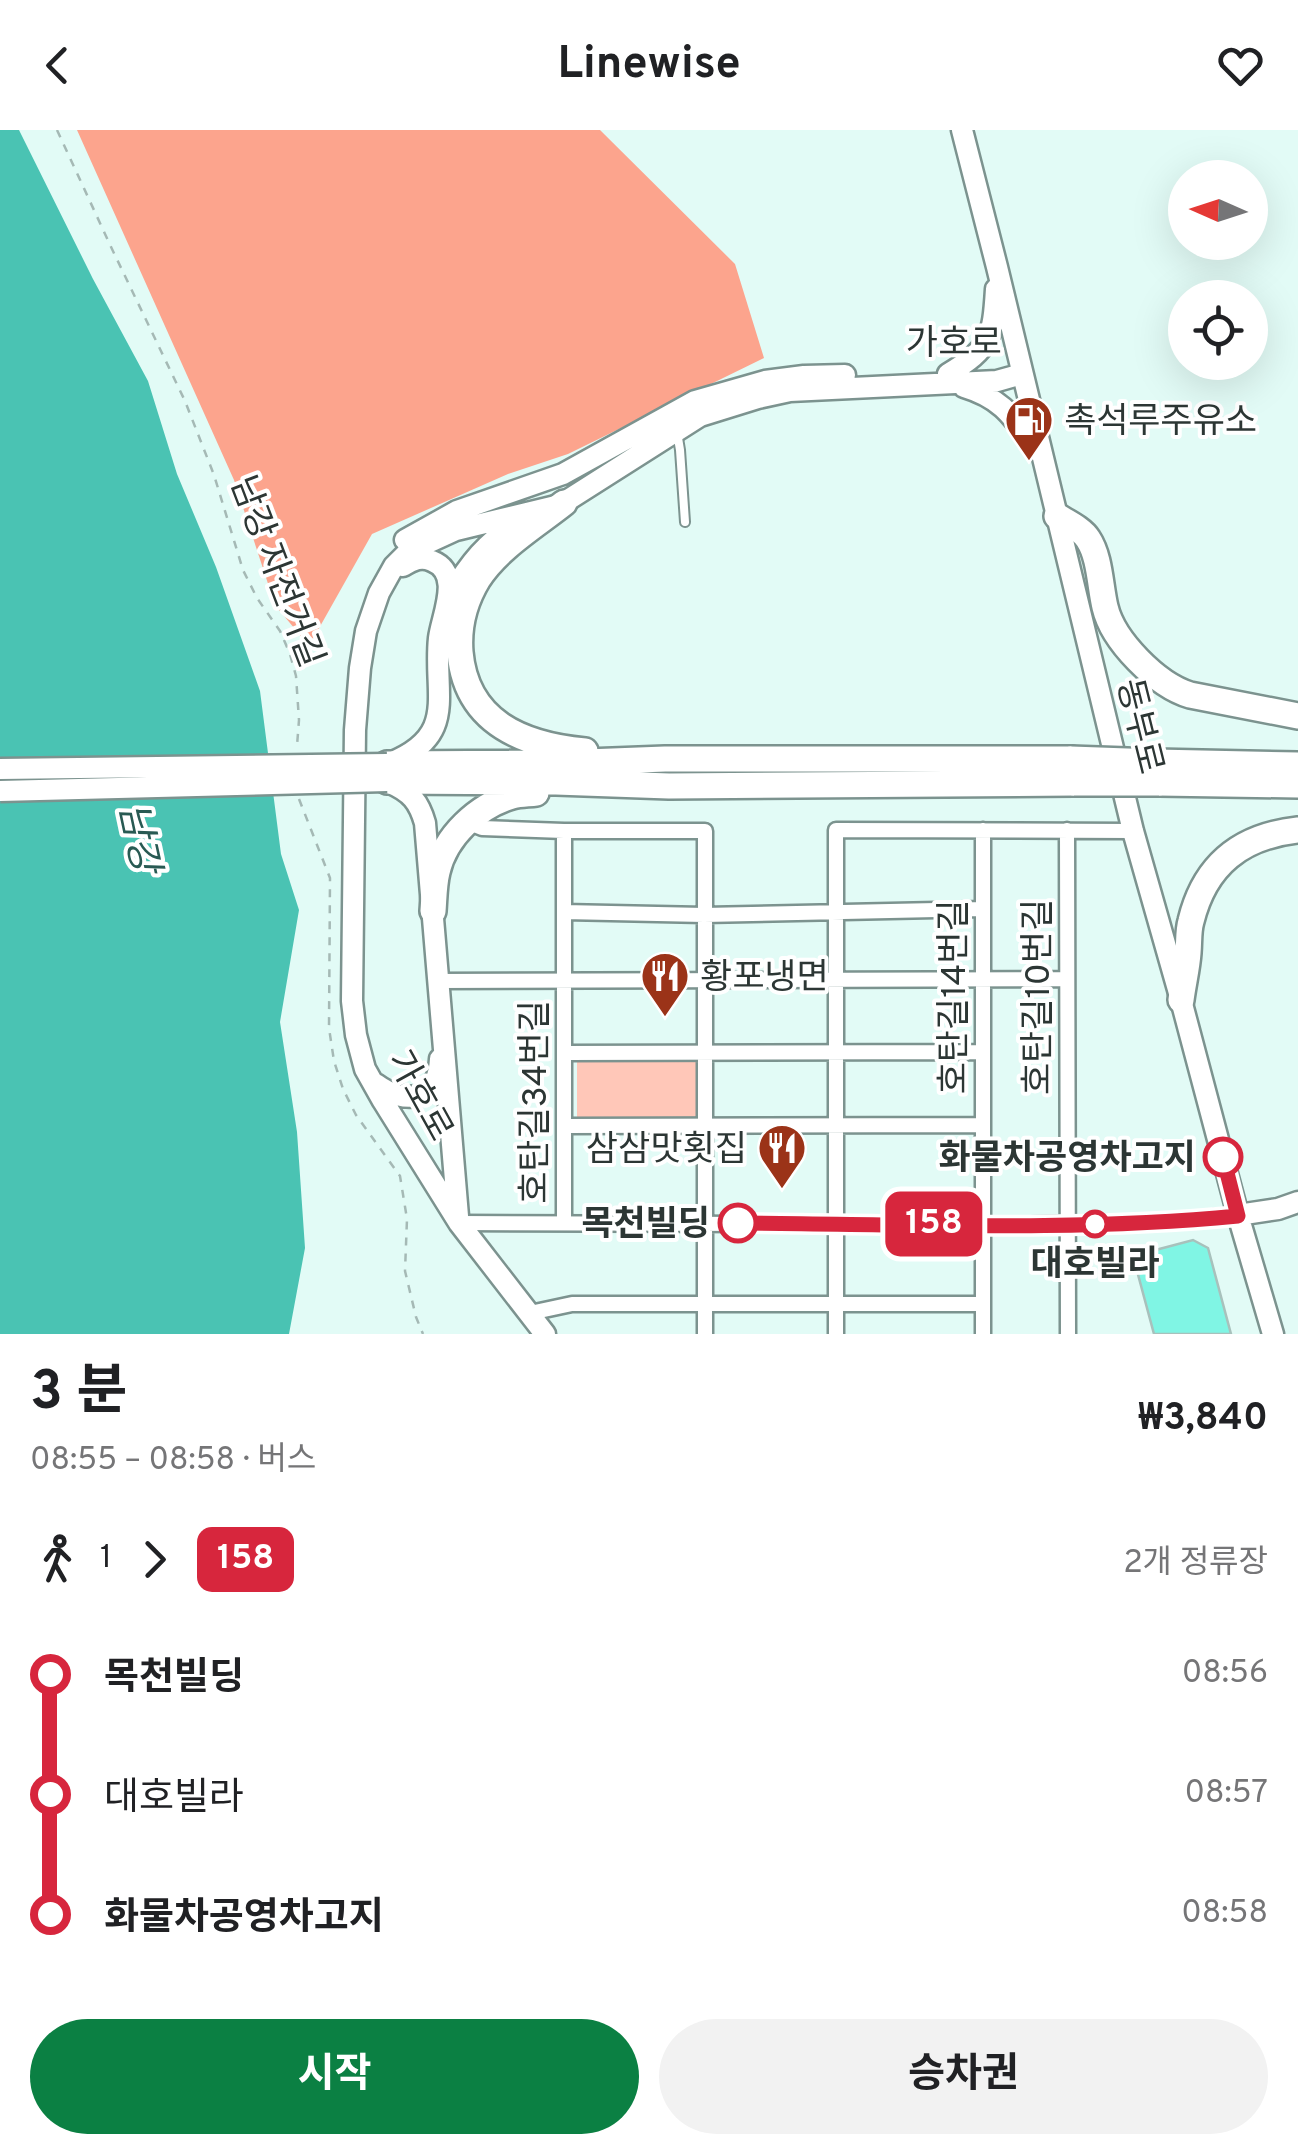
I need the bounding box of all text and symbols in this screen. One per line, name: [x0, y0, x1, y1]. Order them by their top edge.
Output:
text: Linewise: [557, 37, 741, 94]
icon: back: [30, 38, 85, 93]
icon: heart: [1213, 38, 1268, 93]
north arrow: [1168, 160, 1268, 260]
map controls: [1168, 160, 1268, 380]
button: locate: [1168, 280, 1268, 380]
street label: 가호로: [906, 323, 1002, 367]
fuel station icon: 촉석루주유소: [1003, 394, 1055, 462]
place label: 촉석루주유소: [1064, 401, 1257, 445]
street label: 남강 자전거길: [219, 470, 332, 674]
street label: 동부로: [1105, 675, 1171, 779]
water label: 남강: [105, 798, 169, 882]
street label: 호탄길14번길: [934, 899, 978, 1095]
street label: 호탄길10번길: [1018, 899, 1062, 1095]
restaurant icon: 황포냉면: [639, 950, 691, 1018]
place label: 황포냉면: [700, 957, 829, 1001]
street label: 호탄길34번길: [515, 1000, 559, 1204]
street label: 가호로: [376, 1044, 461, 1149]
restaurant icon: 삼삼맛횟집: [756, 1122, 808, 1190]
place label: 삼삼맛횟집: [586, 1129, 747, 1173]
place label: 화물차공영차고지: [938, 1138, 1196, 1182]
marker: 화물차공영차고지: [1204, 1138, 1242, 1176]
line badge: 158: [876, 1192, 992, 1256]
text: 158: [905, 1202, 963, 1246]
place label: 목천빌딩: [581, 1204, 710, 1248]
marker: 목천빌딩: [719, 1204, 757, 1242]
marker: 대호빌라: [1082, 1211, 1108, 1237]
place label: 대호빌라: [1031, 1244, 1159, 1288]
text: 3 분: [30, 1359, 127, 1429]
text: ₩3,840: [1138, 1395, 1268, 1444]
text: 08:55 – 08:58 · 버스: [30, 1441, 316, 1481]
icon: walk: [30, 1532, 85, 1587]
icon: forward: [127, 1532, 182, 1587]
text: 158: [217, 1537, 274, 1581]
text: 1: [100, 1539, 112, 1579]
text: 2개 정류장: [1123, 1544, 1268, 1584]
text: 08:56: [1182, 1654, 1268, 1694]
text: 목천빌딩: [104, 1655, 244, 1704]
text: 08:57: [1184, 1774, 1268, 1814]
text: 대호빌라: [104, 1775, 244, 1824]
text: 08:58: [1181, 1894, 1268, 1934]
text: 화물차공영차고지: [104, 1895, 384, 1944]
button: 시작: [30, 2019, 639, 2134]
button: 승차권: [659, 2019, 1268, 2134]

